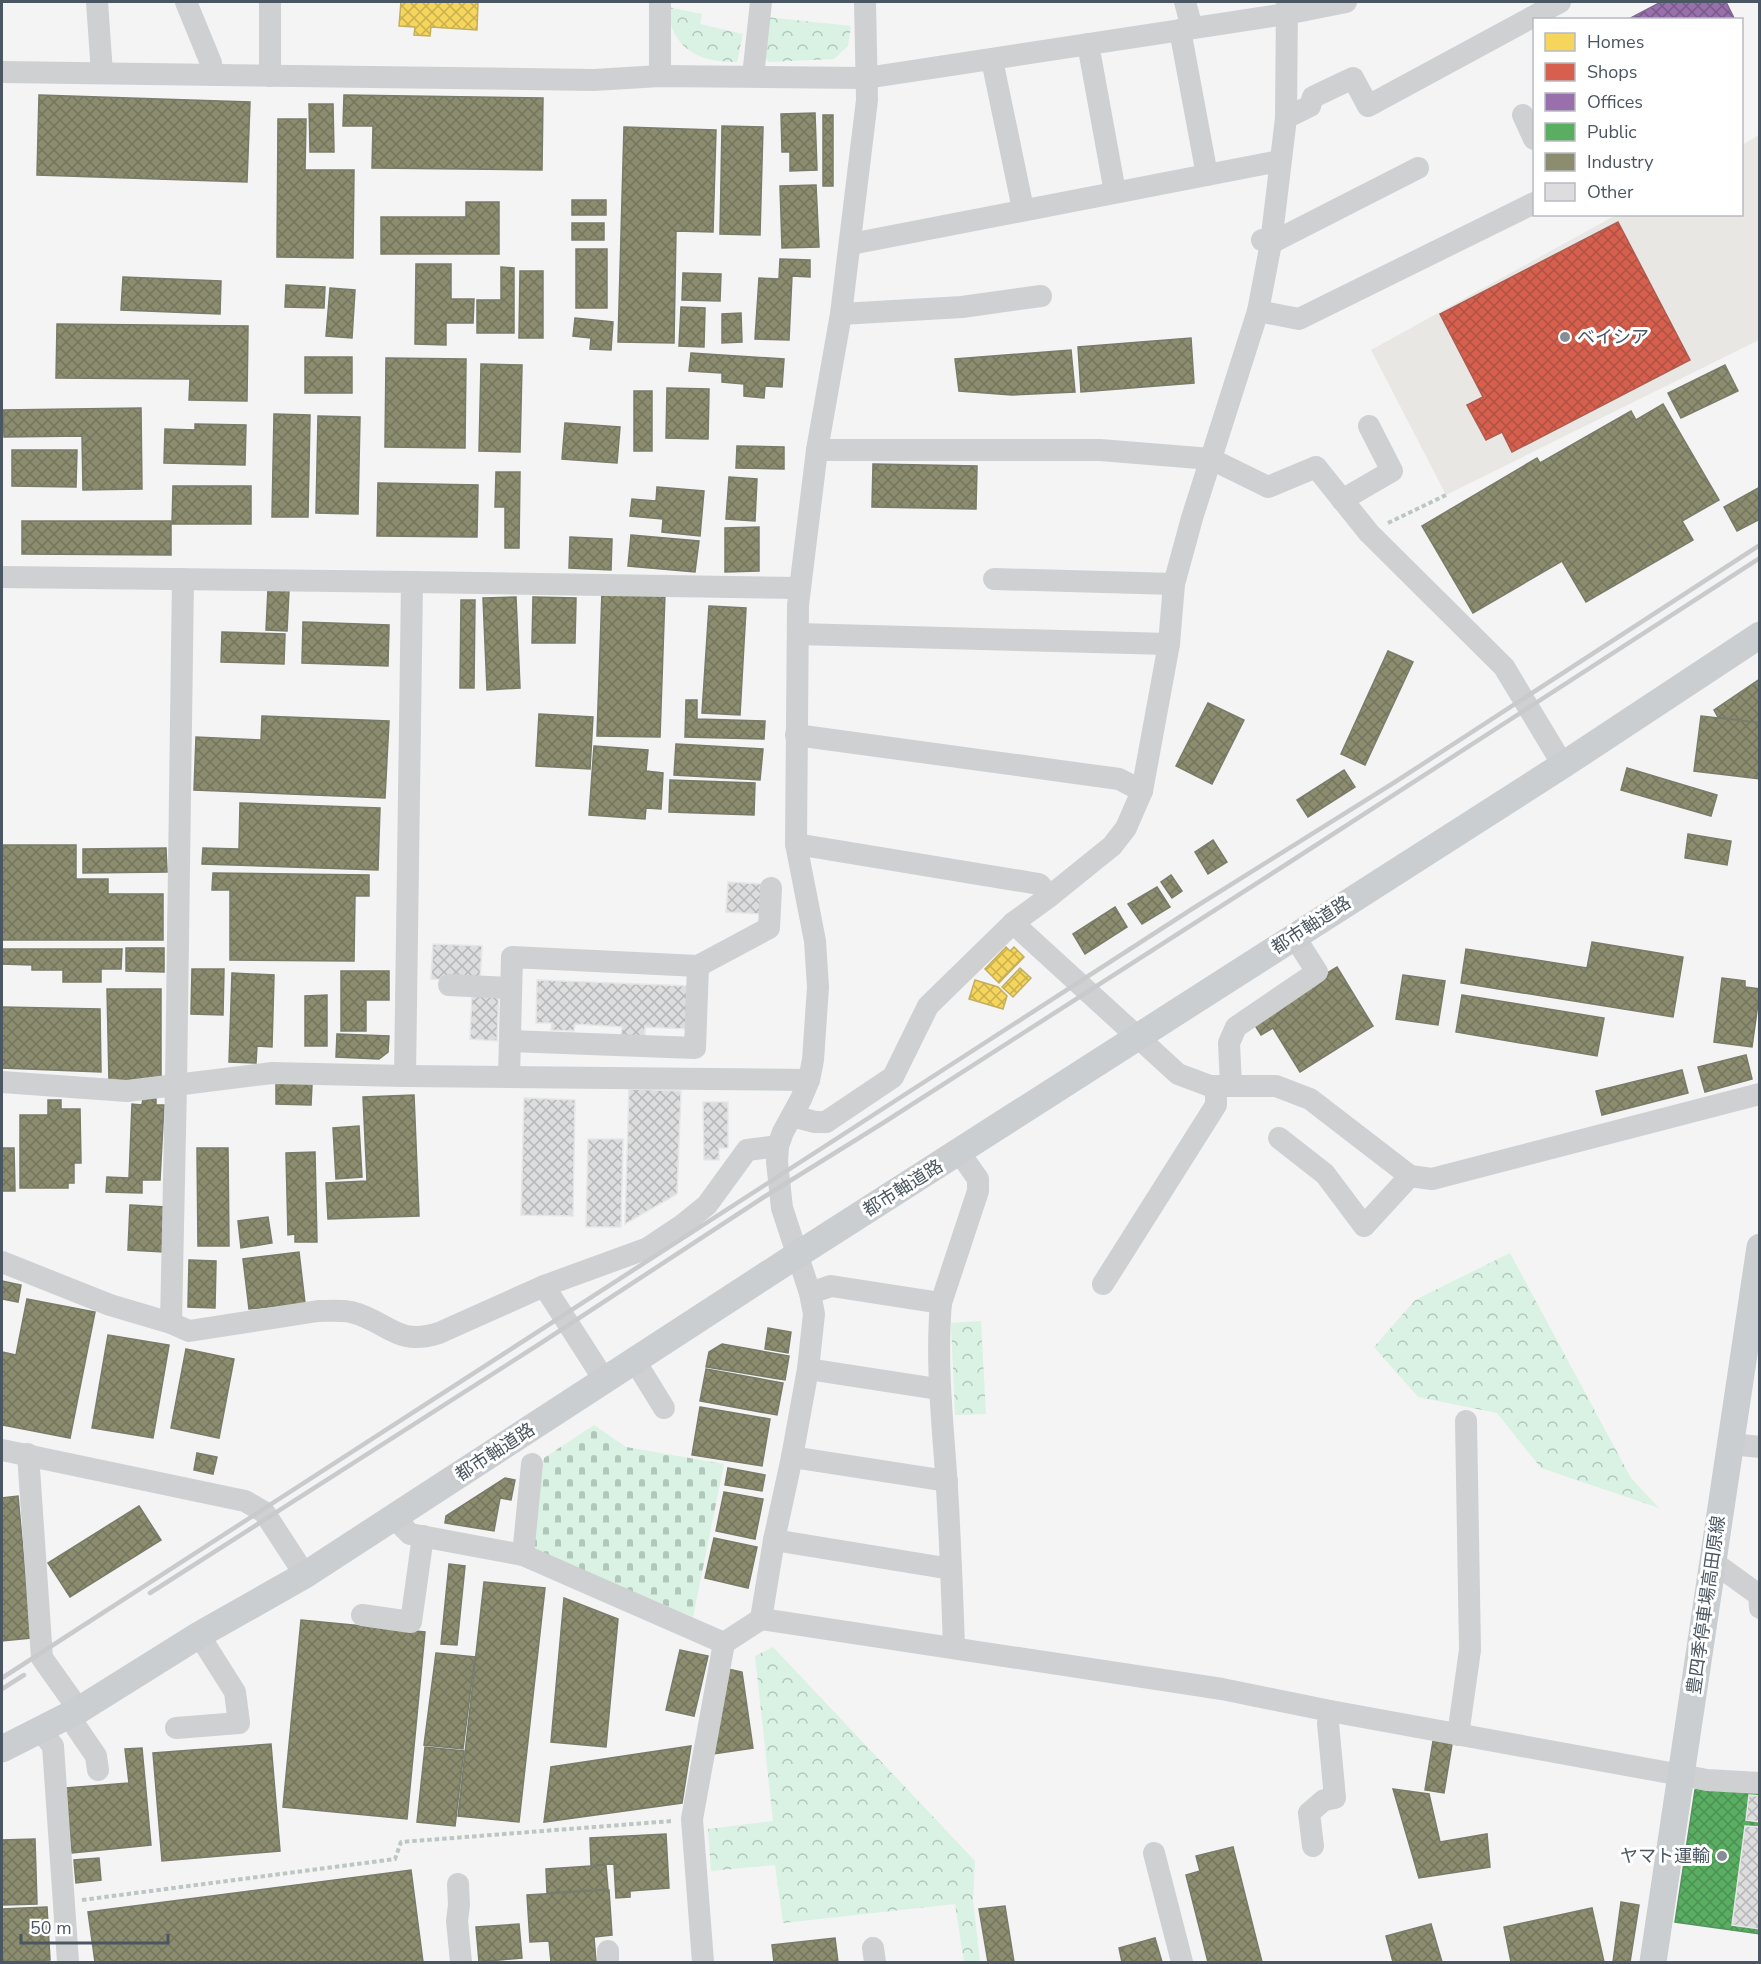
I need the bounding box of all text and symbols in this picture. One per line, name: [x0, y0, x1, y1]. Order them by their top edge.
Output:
legend: [1533, 18, 1743, 216]
text: Homes: [1587, 30, 1644, 54]
text: Shops: [1587, 60, 1637, 84]
text: Offices: [1587, 90, 1643, 114]
text: Public: [1587, 120, 1637, 144]
text: Industry: [1587, 150, 1654, 174]
text: Other: [1587, 180, 1634, 204]
place label: ベイシア: [1577, 325, 1649, 349]
marker: ベイシア: [1558, 330, 1572, 344]
street label: 都市軸道路: [1267, 890, 1355, 960]
street label: 都市軸道路: [858, 1154, 948, 1222]
street label: 都市軸道路: [451, 1417, 539, 1487]
street label: 豊四季停車場高田原線: [1682, 1514, 1730, 1696]
place label: ヤマト運輸: [1620, 1844, 1710, 1868]
marker: ヤマト運輸: [1715, 1849, 1729, 1863]
scale bar: [21, 1907, 168, 1945]
text: 50 m: [30, 1916, 72, 1940]

